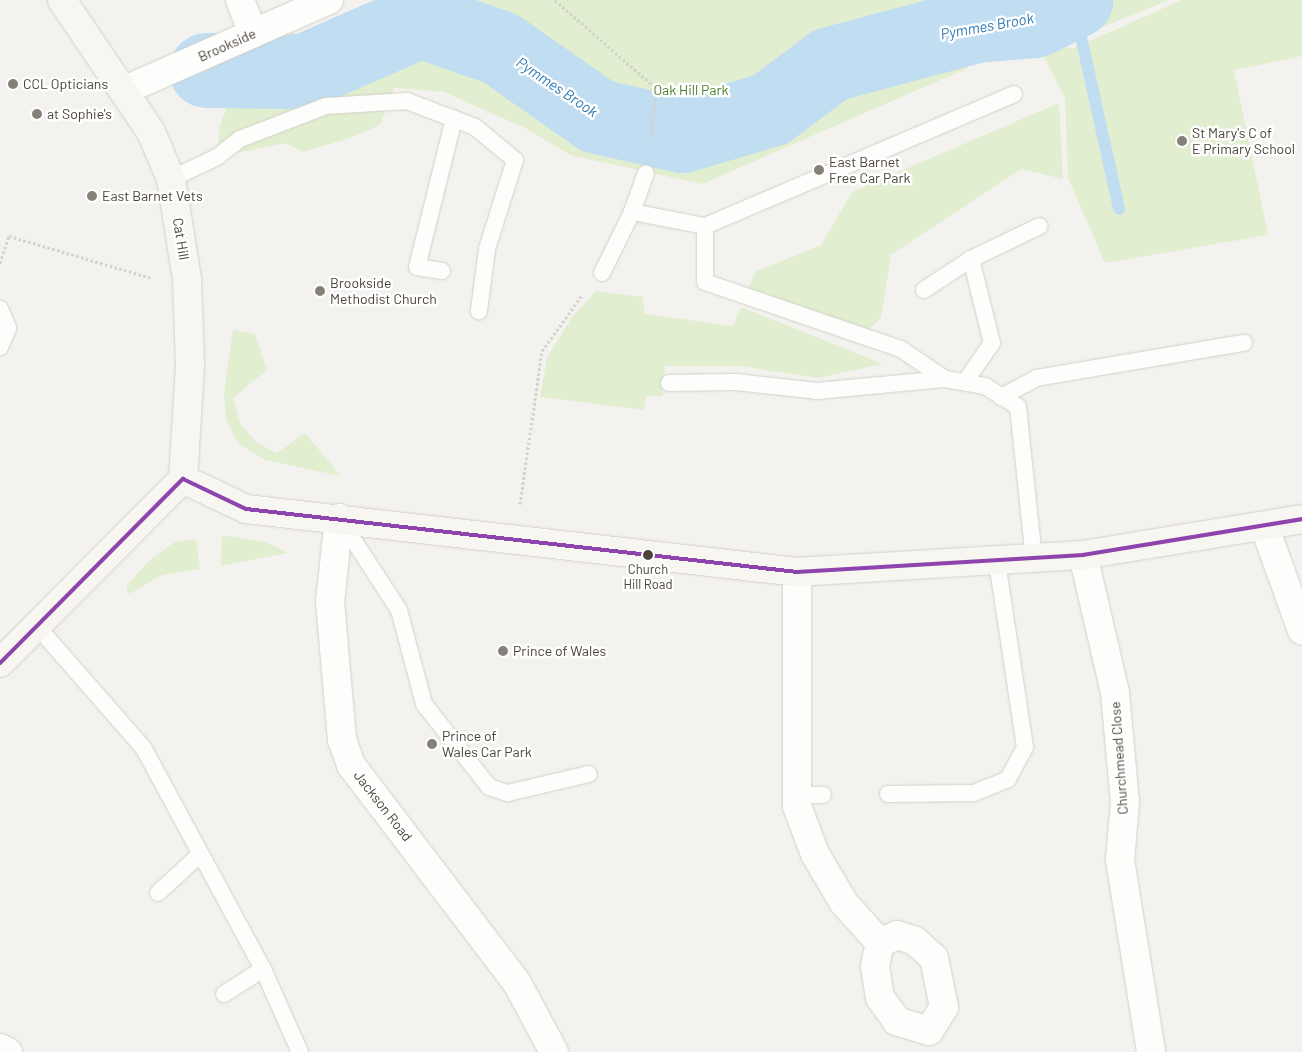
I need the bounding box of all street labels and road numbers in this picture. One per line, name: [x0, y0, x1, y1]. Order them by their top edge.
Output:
street label: Brookside: [196, 25, 258, 65]
street label: Cat Hill: [169, 217, 193, 261]
street label: Churchmead Close: [1107, 701, 1131, 815]
street label: Jackson Road: [350, 767, 416, 845]

